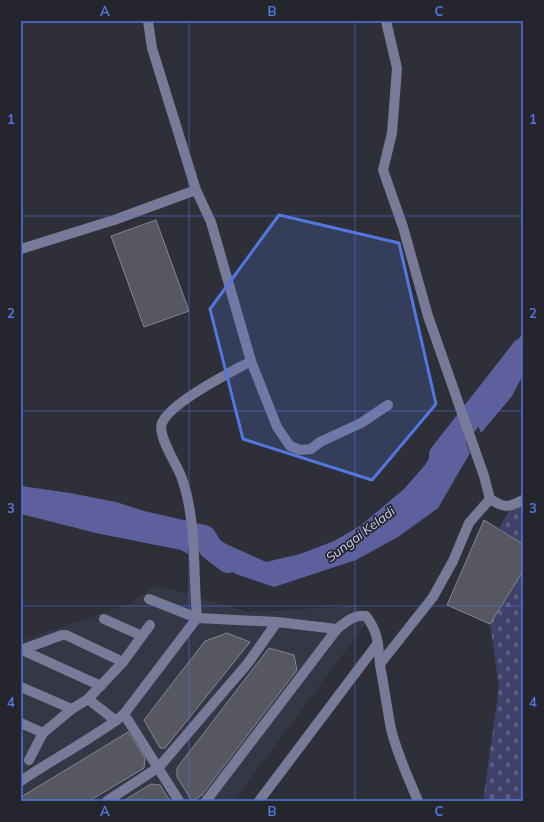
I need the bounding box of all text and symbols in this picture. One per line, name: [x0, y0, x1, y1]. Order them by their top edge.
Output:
text: A: [100, 3, 110, 19]
text: B: [268, 3, 277, 19]
text: C: [435, 3, 444, 19]
text: 1: [7, 111, 15, 127]
text: 1: [529, 111, 537, 127]
text: 2: [7, 305, 15, 321]
text: 2: [529, 305, 537, 321]
text: 3: [7, 500, 15, 516]
text: 3: [529, 500, 537, 516]
water label: Sungai Keladi: [322, 502, 398, 565]
text: 4: [7, 694, 15, 710]
text: 4: [529, 694, 537, 710]
text: A: [100, 803, 110, 819]
text: B: [268, 803, 277, 819]
text: C: [435, 803, 444, 819]

